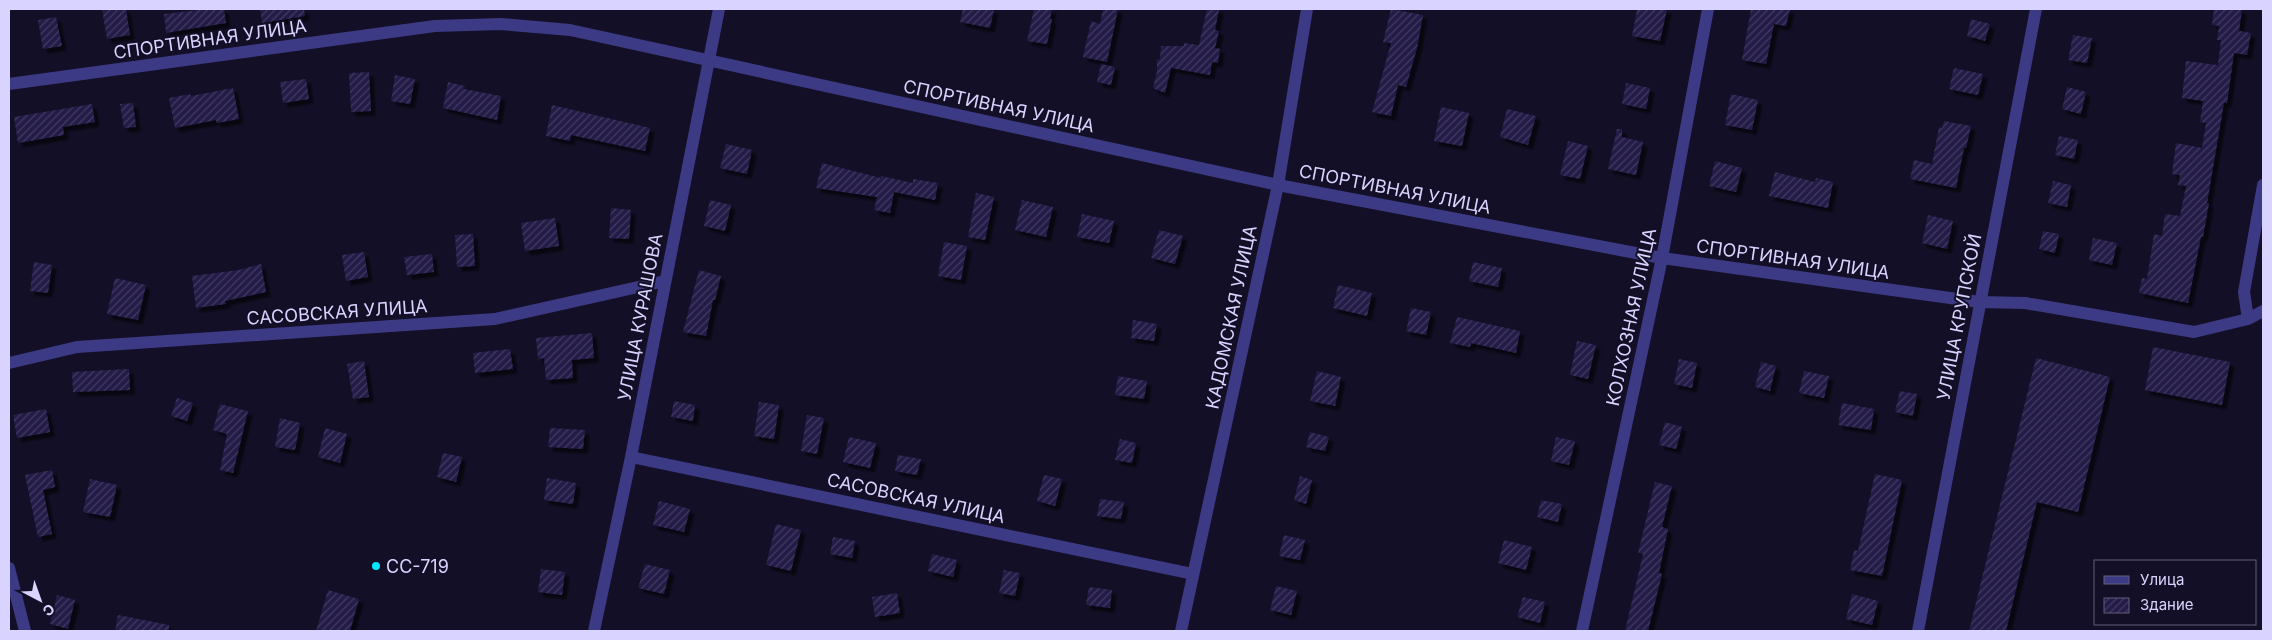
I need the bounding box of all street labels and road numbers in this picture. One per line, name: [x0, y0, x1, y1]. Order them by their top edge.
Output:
street label: СПОРТИВНАЯ УЛИЦА: [112, 15, 308, 63]
street label: СПОРТИВНАЯ УЛИЦА: [901, 75, 1097, 137]
street label: СПОРТИВНАЯ УЛИЦА: [1297, 160, 1493, 218]
street label: КАДОМСКАЯ УЛИЦА: [1201, 223, 1261, 411]
street label: КОЛХОЗНАЯ УЛИЦА: [1602, 226, 1660, 408]
street label: УЛИЦА КУРАШОВА: [613, 232, 667, 402]
street label: УЛИЦА КРУПСКОЙ: [1932, 232, 1985, 402]
street label: СПОРТИВНАЯ УЛИЦА: [1695, 235, 1891, 283]
street label: САСОВСКАЯ УЛИЦА: [246, 295, 428, 329]
street label: САСОВСКАЯ УЛИЦА: [825, 469, 1007, 527]

